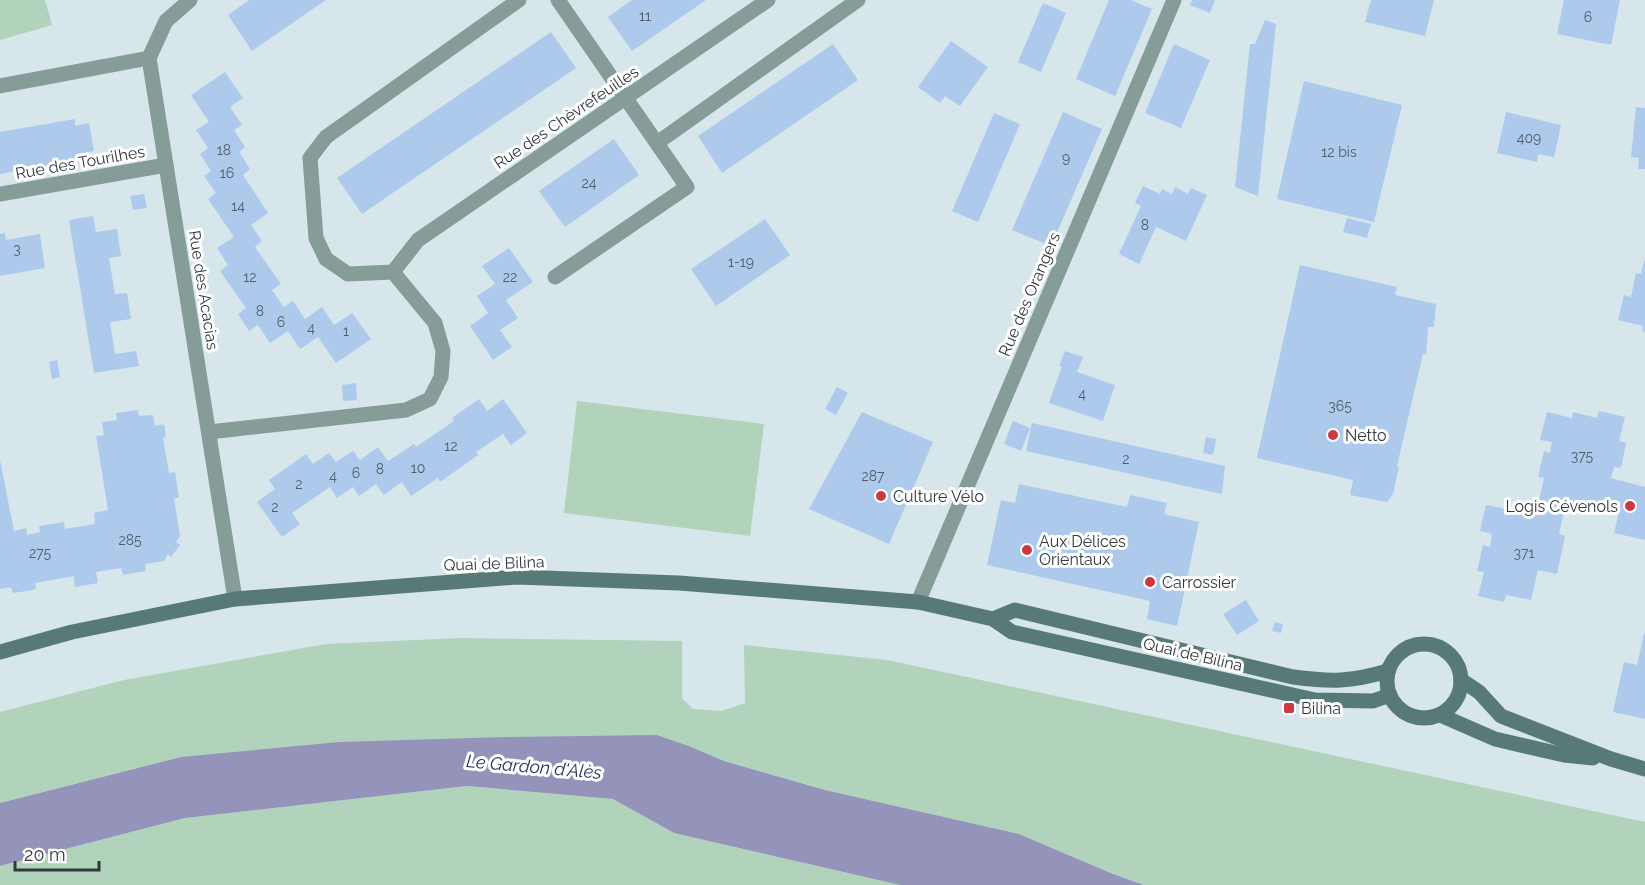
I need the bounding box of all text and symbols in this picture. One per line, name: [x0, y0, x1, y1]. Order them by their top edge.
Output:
house number: 11: [639, 8, 651, 24]
house number: 6: [1584, 9, 1592, 25]
street label: Rue des Chèvrefeuilles: [490, 62, 642, 173]
house number: 409: [1517, 130, 1541, 146]
street label: Rue des Tourilhes: [14, 142, 146, 183]
house number: 18: [217, 142, 231, 158]
house number: 12 bis: [1321, 144, 1357, 160]
house number: 9: [1062, 150, 1070, 166]
house number: 16: [220, 165, 234, 181]
house number: 24: [582, 175, 597, 191]
house number: 14: [231, 198, 245, 214]
house number: 8: [1141, 217, 1149, 233]
street label: Rue des Acacias: [185, 229, 222, 351]
street label: Rue des Orangers: [995, 229, 1064, 359]
house number: 3: [13, 241, 21, 257]
house number: 1-19: [728, 254, 754, 270]
house number: 12: [243, 269, 257, 285]
house number: 22: [503, 269, 517, 285]
house number: 8: [256, 303, 264, 319]
house number: 6: [277, 314, 285, 330]
house number: 4: [307, 320, 315, 336]
house number: 1: [343, 323, 349, 339]
house number: 4: [1078, 386, 1086, 402]
house number: 365: [1328, 398, 1352, 414]
place label: Netto: [1345, 426, 1387, 445]
marker: Netto: [1326, 428, 1340, 442]
house number: 12: [444, 438, 458, 454]
house number: 375: [1571, 448, 1594, 464]
house number: 2: [1122, 451, 1130, 467]
house number: 10: [411, 460, 425, 476]
house number: 8: [376, 461, 384, 477]
house number: 6: [352, 465, 360, 481]
house number: 4: [329, 468, 337, 484]
house number: 287: [861, 468, 885, 484]
house number: 2: [295, 476, 303, 492]
place label: Culture Vélo: [893, 487, 984, 506]
marker: Culture Vélo: [874, 489, 888, 503]
place label: Logis Cévenols: [1505, 497, 1618, 516]
house number: 2: [271, 499, 279, 515]
marker: Logis Cévenols: [1623, 499, 1637, 513]
house number: 285: [118, 532, 142, 548]
place label: Aux Délices Orientaux: [1039, 532, 1126, 569]
marker: Aux Délices Orientaux: [1020, 543, 1034, 557]
house number: 275: [29, 545, 51, 561]
house number: 371: [1514, 545, 1534, 561]
street label: Quai de Bilina: [443, 552, 545, 575]
place label: Carrossier: [1162, 573, 1237, 592]
marker: Carrossier: [1143, 575, 1157, 589]
street label: Quai de Bilina: [1141, 634, 1244, 675]
place label: Bilina: [1301, 699, 1341, 718]
marker: Bilina: [1282, 701, 1296, 715]
water label: Le Gardon d'Alès: [465, 750, 603, 783]
scale bar: [15, 834, 99, 872]
text: 20 m: [24, 844, 66, 865]

